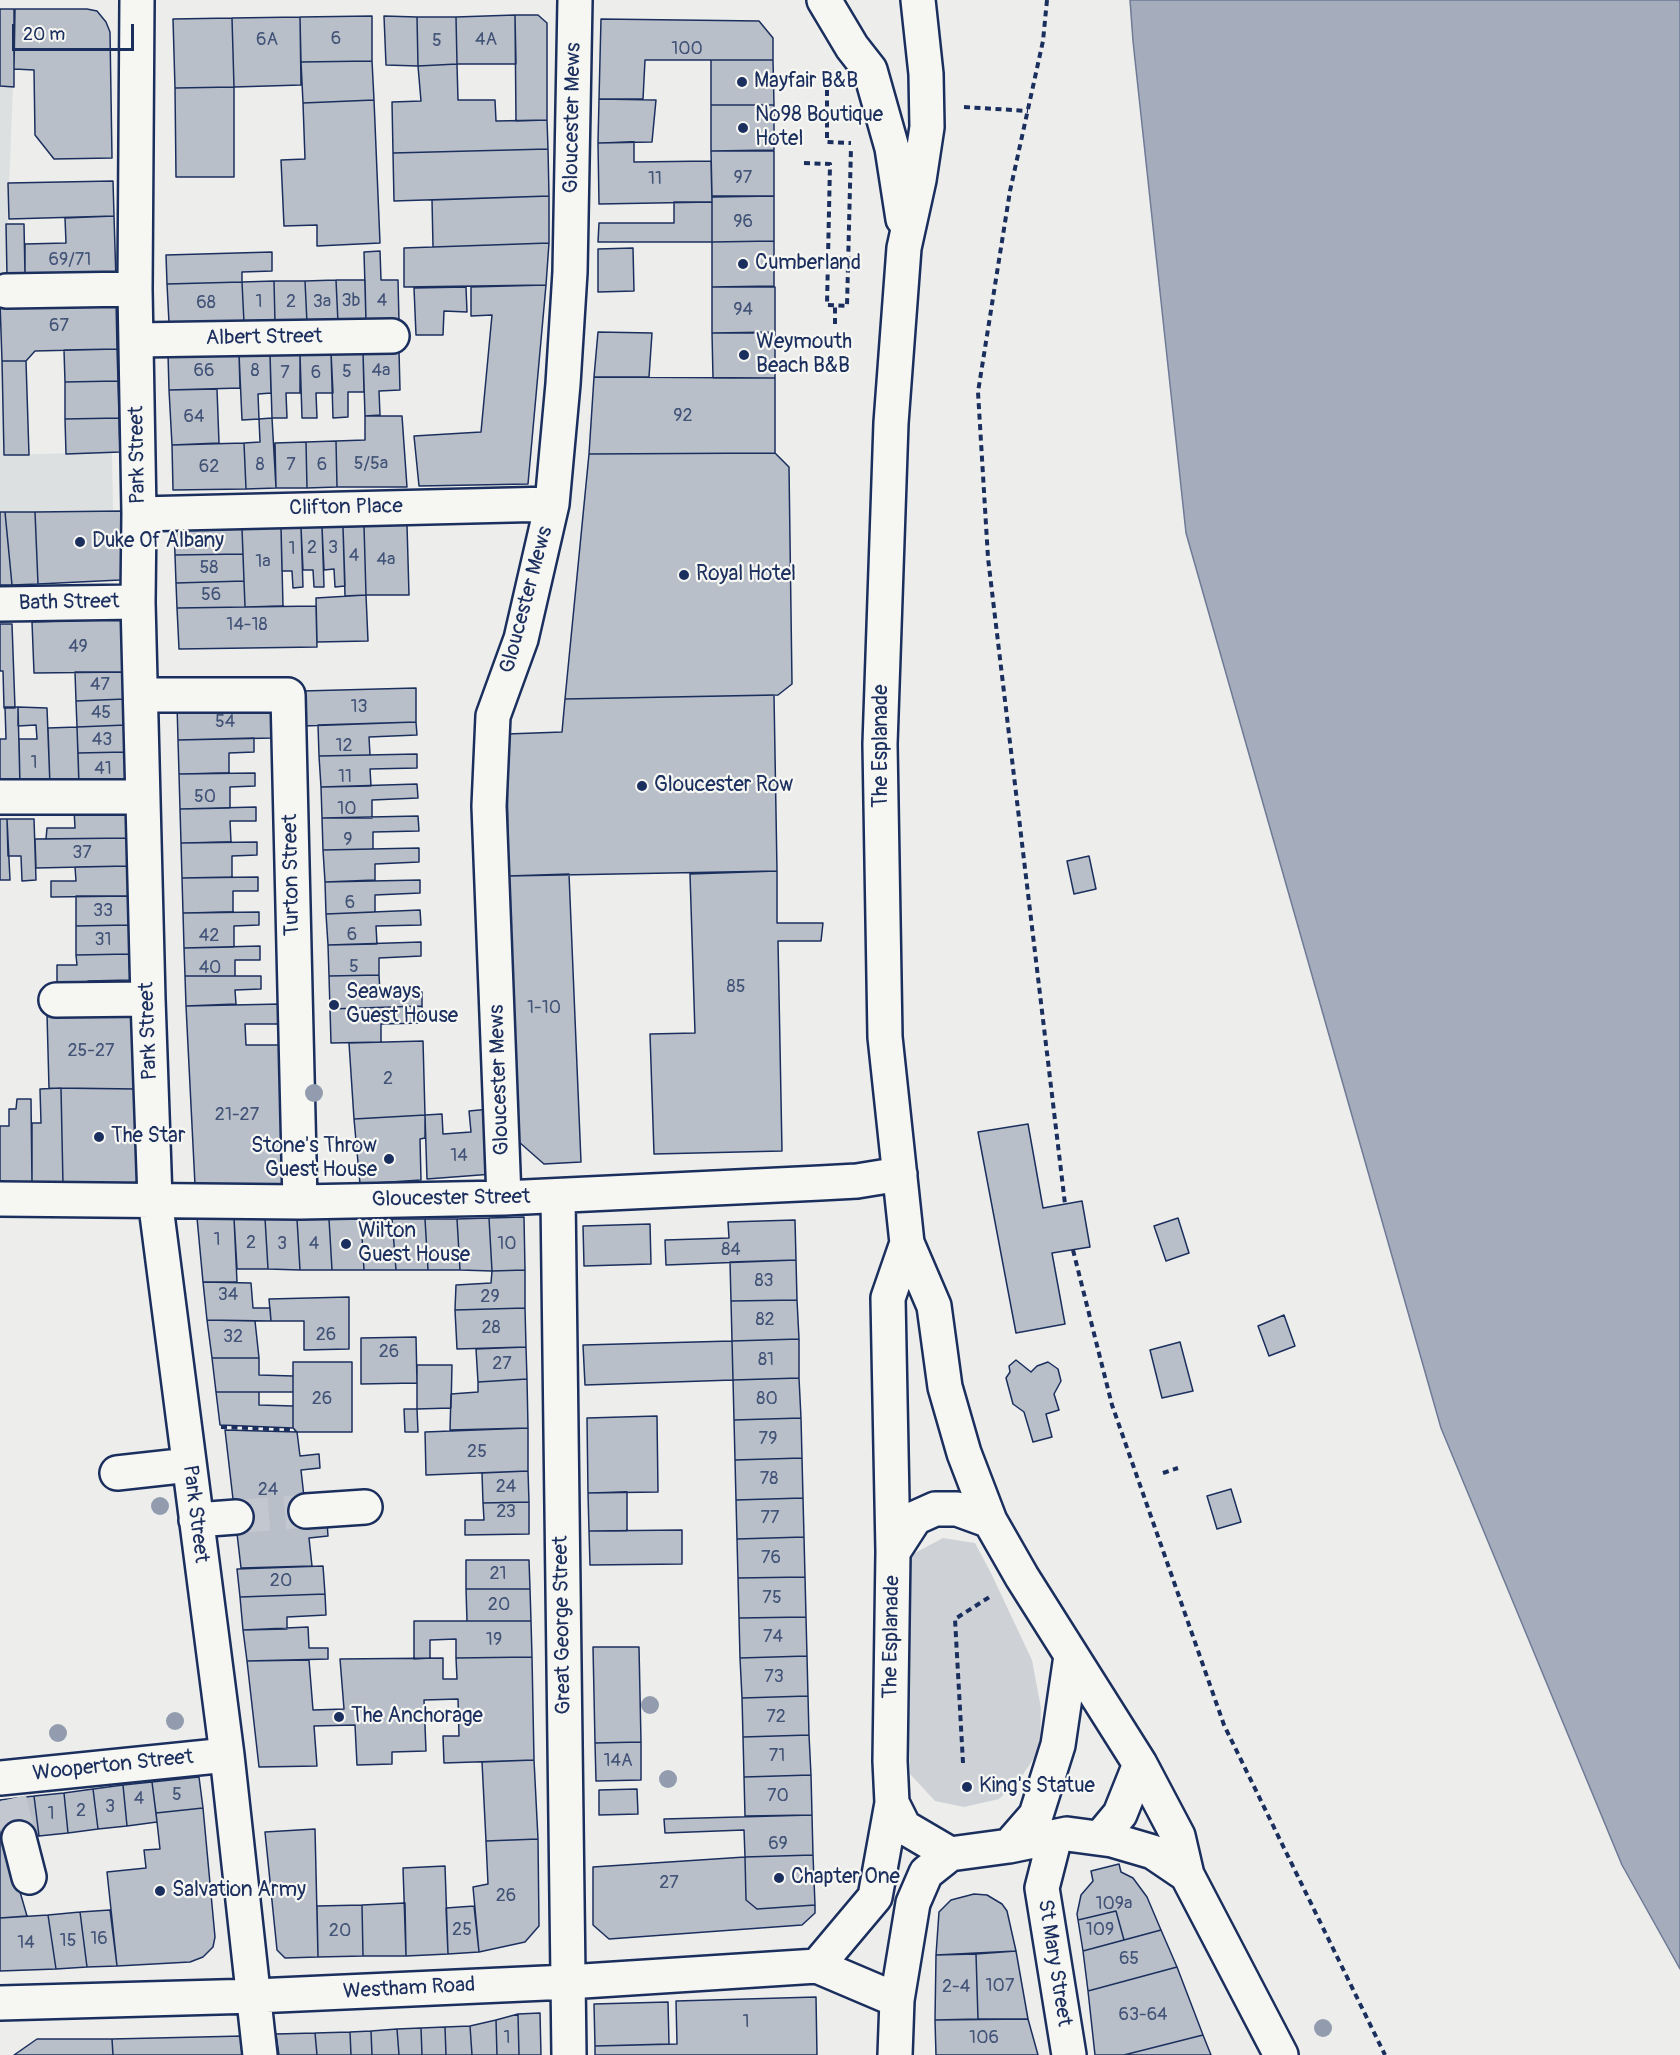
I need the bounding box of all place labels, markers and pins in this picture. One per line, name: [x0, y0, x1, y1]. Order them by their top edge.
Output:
place label: Mayfair B&B: [754, 69, 858, 95]
marker: Mayfair B&B: [735, 75, 749, 89]
place label: No98 Boutique Hotel: [755, 103, 883, 153]
marker: No98 Boutique Hotel: [736, 121, 750, 135]
place label: Cumberland: [755, 251, 861, 277]
marker: Cumberland: [736, 257, 750, 271]
place label: Weymouth Beach B&B: [756, 330, 852, 380]
marker: Weymouth Beach B&B: [737, 348, 751, 362]
place label: Duke Of Albany: [92, 529, 224, 555]
marker: Duke Of Albany: [73, 535, 87, 549]
place label: Royal Hotel: [696, 562, 796, 588]
marker: Royal Hotel: [677, 568, 691, 582]
place label: Gloucester Row: [654, 773, 793, 799]
marker: Gloucester Row: [635, 779, 649, 793]
place label: Seaways Guest House: [346, 980, 458, 1030]
marker: Seaways Guest House: [327, 998, 341, 1012]
place label: The Star: [111, 1124, 185, 1150]
marker: The Star: [92, 1130, 106, 1144]
place label: Stone's Throw Guest House: [251, 1134, 377, 1184]
marker: Stone's Throw Guest House: [382, 1152, 396, 1166]
place label: Wilton Guest House: [358, 1219, 470, 1269]
marker: Wilton Guest House: [339, 1237, 353, 1251]
place label: The Anchorage: [351, 1704, 483, 1730]
marker: The Anchorage: [332, 1710, 346, 1724]
place label: King's Statue: [979, 1774, 1095, 1800]
marker: King's Statue: [960, 1780, 974, 1794]
place label: Chapter One: [791, 1865, 900, 1891]
marker: Chapter One: [772, 1871, 786, 1885]
place label: Salvation Army: [172, 1878, 306, 1904]
marker: Salvation Army: [153, 1884, 167, 1898]

